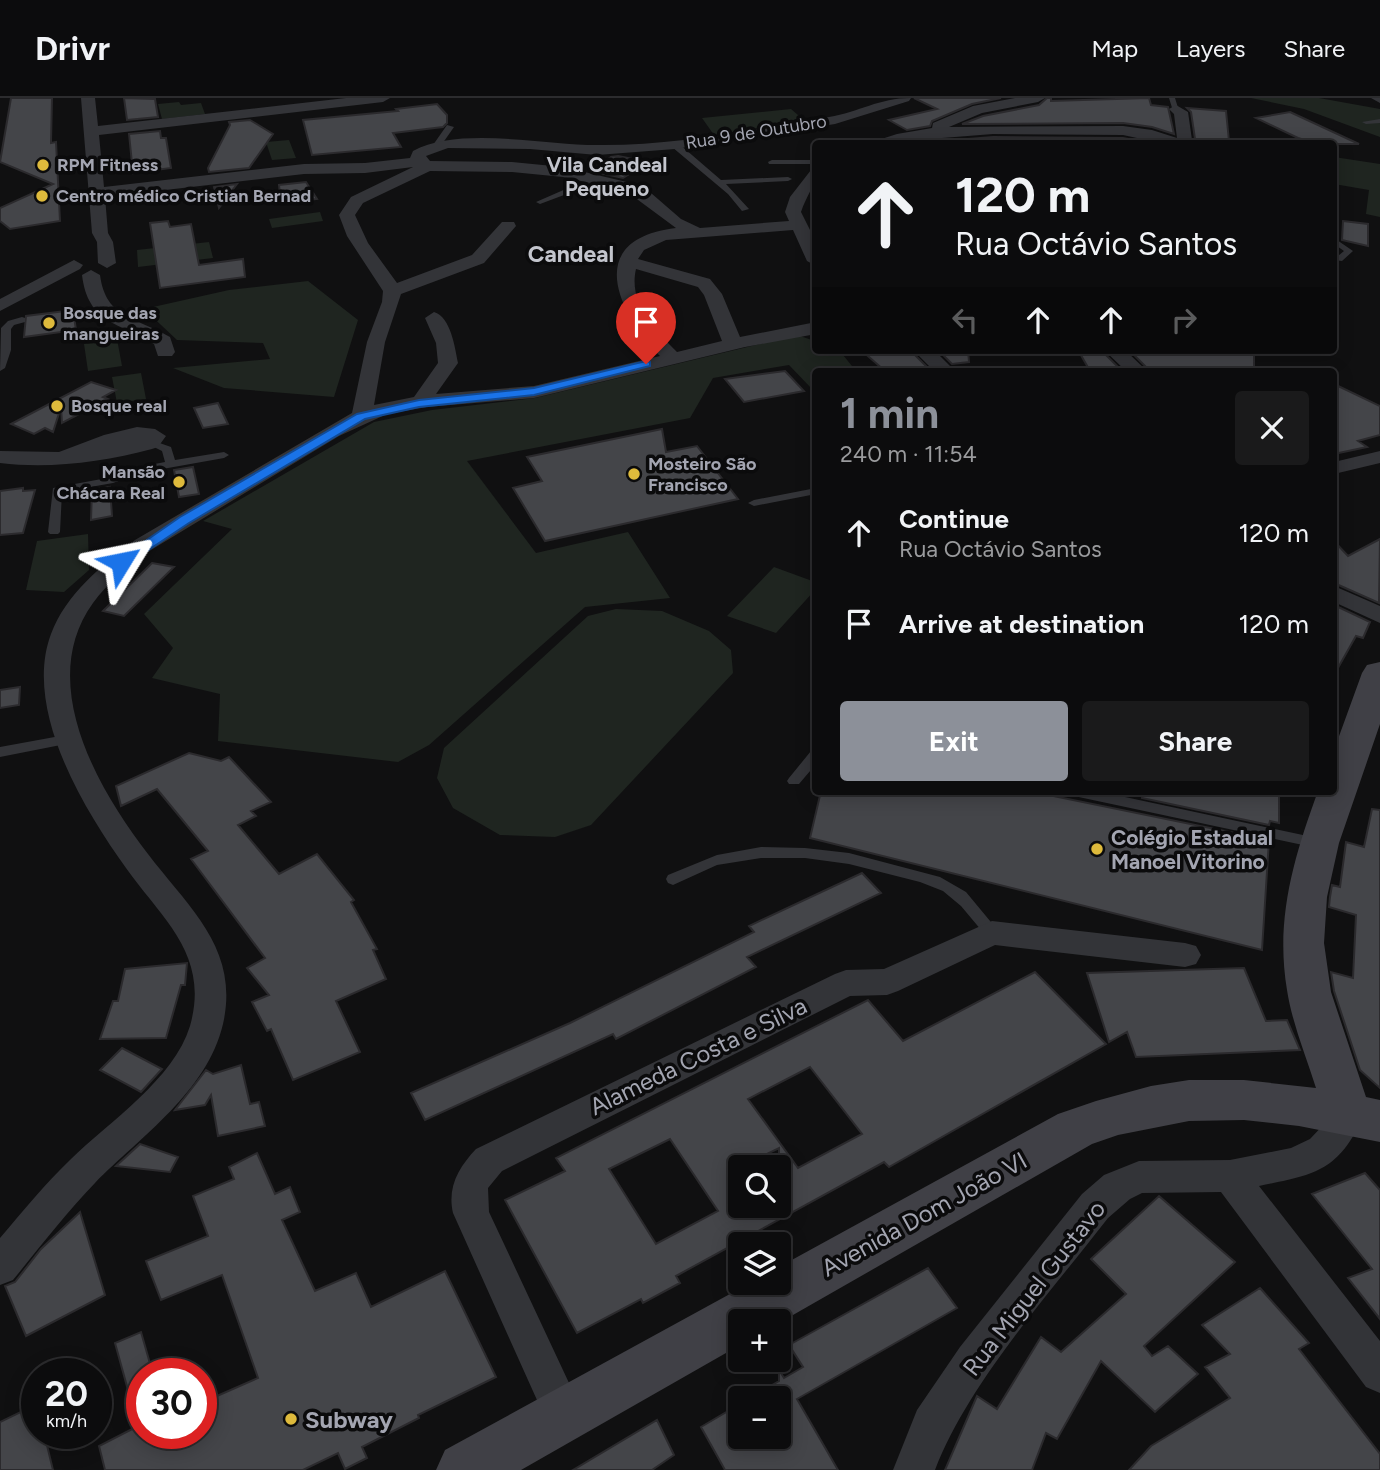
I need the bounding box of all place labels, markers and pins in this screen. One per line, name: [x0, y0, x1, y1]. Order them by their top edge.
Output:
place label: RPM Fitness: [57, 154, 159, 176]
marker: RPM Fitness: [35, 157, 51, 173]
place label: Centro médico Cristian Bernad: [56, 185, 311, 207]
marker: Centro médico Cristian Bernad: [34, 188, 50, 204]
pin: [616, 292, 676, 364]
place label: Bosque das mangueiras: [63, 302, 160, 345]
marker: Bosque das mangueiras: [41, 315, 57, 331]
place label: Bosque real: [71, 395, 167, 417]
marker: Bosque real: [49, 398, 65, 414]
place label: Mosteiro São Francisco: [648, 453, 757, 496]
place label: Mansão Chácara Real: [56, 461, 165, 504]
marker: Mosteiro São Francisco: [626, 466, 642, 482]
marker: Mansão Chácara Real: [171, 474, 187, 490]
place label: Colégio Estadual Manoel Vitorino: [1111, 825, 1273, 874]
marker: Colégio Estadual Manoel Vitorino: [1089, 841, 1105, 857]
place label: Subway: [305, 1405, 393, 1434]
marker: Subway: [283, 1411, 299, 1427]

